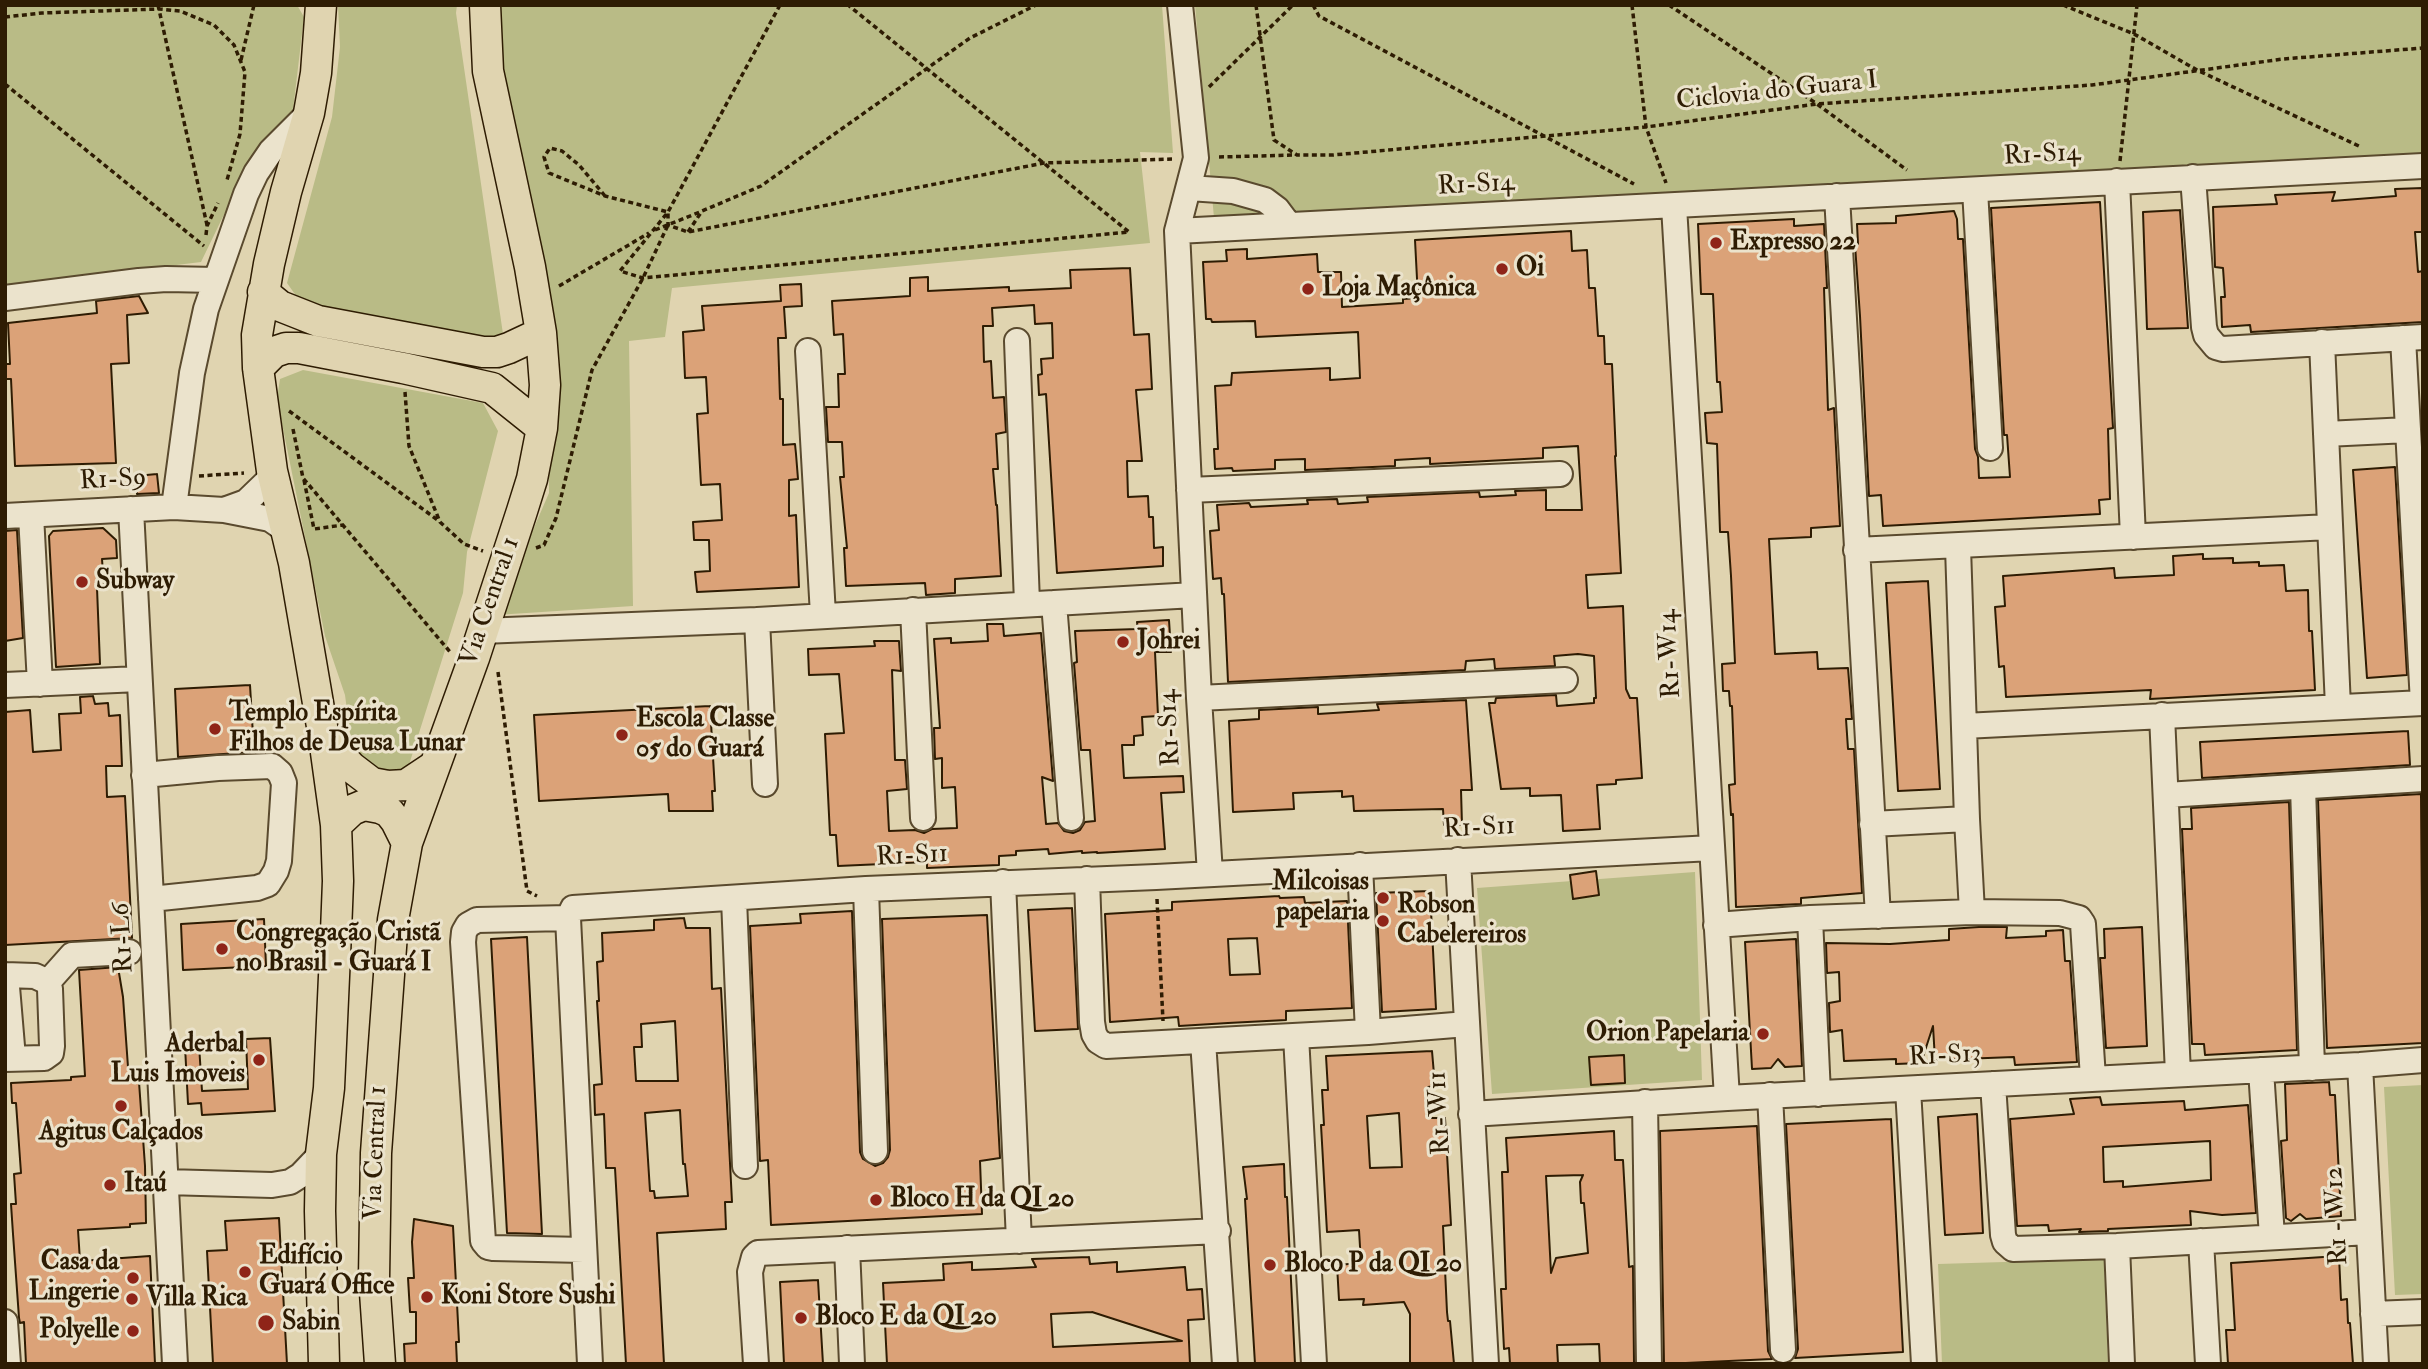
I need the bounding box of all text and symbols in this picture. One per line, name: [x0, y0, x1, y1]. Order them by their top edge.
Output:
street label: Ciclovia do Guara I: [1675, 66, 1879, 118]
street label: R1-S14: [2003, 138, 2081, 174]
street label: R1-S14: [1437, 168, 1515, 204]
place label: Expresso 22: [1730, 227, 1856, 259]
marker: Expresso 22: [1708, 235, 1724, 251]
place label: Oi: [1516, 253, 1544, 285]
marker: Oi: [1494, 261, 1510, 277]
place label: Loja Maçônica: [1322, 273, 1476, 305]
marker: Loja Maçônica: [1300, 281, 1316, 297]
street label: R1-S9: [79, 464, 147, 498]
street label: Via Central 1: [454, 533, 528, 671]
place label: Subway: [96, 566, 174, 598]
marker: Subway: [74, 574, 90, 590]
street label: R1-W14: [1653, 609, 1689, 699]
place label: Johrei: [1137, 626, 1200, 658]
marker: Johrei: [1115, 634, 1131, 650]
street label: R1-S14: [1153, 689, 1189, 767]
place label: Templo Espírita Filhos de Deusa Lunar: [229, 698, 465, 760]
place label: Escola Classe 05 do Guará: [636, 704, 774, 766]
marker: Templo Espírita Filhos de Deusa Lunar: [207, 721, 223, 737]
marker: Escola Classe 05 do Guará: [614, 727, 630, 743]
street label: R1-S11: [1442, 812, 1516, 846]
street label: R1-S11: [875, 840, 949, 874]
place label: Milcoisas papelaria: [1272, 867, 1369, 928]
marker: Milcoisas papelaria: [1375, 890, 1391, 906]
place label: Robson Cabelereiros: [1397, 890, 1526, 951]
street label: R1-L6: [107, 902, 141, 974]
marker: Robson Cabelereiros: [1375, 913, 1391, 929]
place label: Congregação Cristã no Brasil - Guará I: [236, 918, 440, 979]
marker: Congregação Cristã no Brasil - Guará I: [214, 941, 230, 957]
place label: Orion Papelaria: [1586, 1018, 1749, 1050]
marker: Orion Papelaria: [1755, 1026, 1771, 1042]
place label: Aderbal Luis Imoveis: [111, 1029, 245, 1090]
street label: R1-S13: [1908, 1040, 1982, 1074]
marker: Aderbal Luis Imoveis: [251, 1052, 267, 1068]
street label: R1-W11: [1423, 1070, 1459, 1156]
street label: Via Central 1: [359, 1085, 395, 1221]
marker: Agitus Calçados: [113, 1098, 129, 1114]
place label: Agitus Calçados: [39, 1117, 203, 1149]
street label: R1 - W12: [2320, 1166, 2356, 1266]
place label: Itaú: [124, 1169, 167, 1201]
marker: Itaú: [102, 1177, 118, 1193]
place label: Bloco H da QI 20: [890, 1184, 1074, 1216]
marker: Bloco H da QI 20: [868, 1192, 884, 1208]
place label: Edifício Guará Office: [259, 1241, 394, 1302]
place label: Casa da Lingerie: [29, 1247, 119, 1308]
place label: Bloco P da QI 20: [1284, 1249, 1462, 1281]
marker: Bloco P da QI 20: [1262, 1257, 1278, 1273]
marker: Edifício Guará Office: [237, 1264, 253, 1280]
marker: Casa da Lingerie: [125, 1270, 141, 1286]
place label: Koni Store Sushi: [441, 1281, 615, 1313]
place label: Villa Rica: [146, 1283, 247, 1315]
marker: Koni Store Sushi: [419, 1289, 435, 1305]
marker: Villa Rica: [124, 1291, 140, 1307]
place label: Bloco E da QI 20: [815, 1302, 997, 1334]
place label: Sabin: [282, 1307, 340, 1339]
marker: Bloco E da QI 20: [793, 1310, 809, 1326]
marker: Sabin: [256, 1313, 276, 1333]
place label: Polyelle: [39, 1315, 119, 1347]
marker: Polyelle: [125, 1323, 141, 1339]

